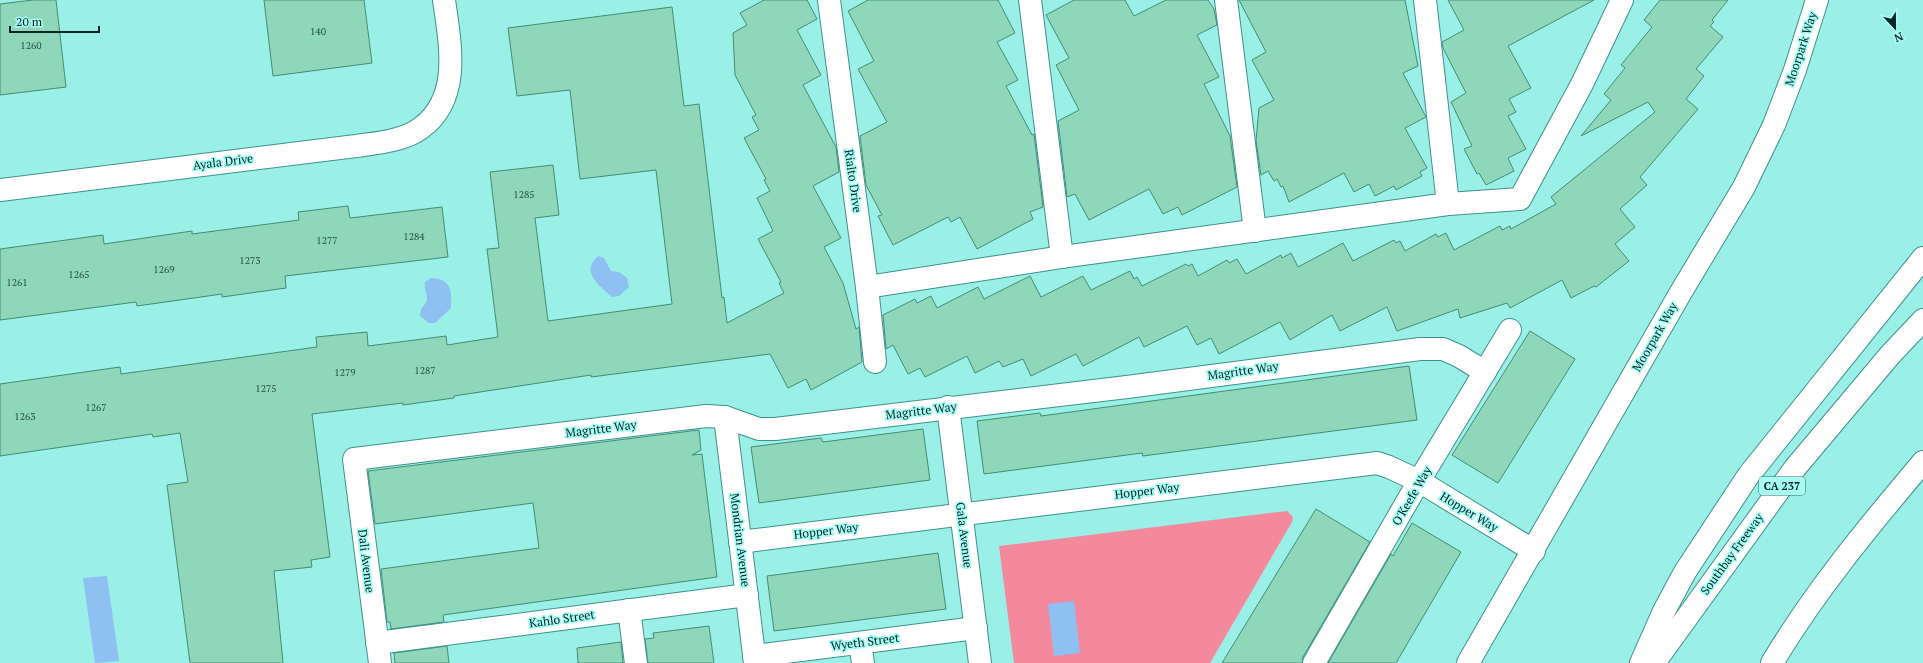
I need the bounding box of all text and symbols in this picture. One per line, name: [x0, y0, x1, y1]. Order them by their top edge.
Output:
scale bar: [10, 8, 99, 34]
north arrow: [1875, 8, 1915, 48]
street label: Moorpark Way: [1781, 9, 1820, 88]
text: 20 m: [16, 14, 43, 29]
house number: 140: [310, 25, 326, 38]
text: N: [1892, 29, 1905, 46]
house number: 1260: [20, 39, 42, 52]
street label: Rialto Drive: [842, 148, 865, 213]
street label: Ayala Drive: [192, 150, 254, 173]
house number: 1285: [513, 188, 535, 201]
house number: 1284: [403, 230, 425, 243]
house number: 1277: [316, 234, 338, 247]
house number: 1273: [239, 254, 261, 267]
house number: 1269: [153, 263, 175, 276]
house number: 1265: [68, 268, 90, 281]
house number: 1261: [6, 276, 28, 289]
street label: Moorpark Way: [1629, 299, 1681, 374]
street label: Magritte Way: [1207, 358, 1280, 383]
house number: 1287: [414, 364, 436, 377]
house number: 1279: [334, 366, 356, 379]
house number: 1275: [255, 382, 277, 395]
street label: Magritte Way: [885, 399, 958, 422]
house number: 1267: [85, 401, 107, 414]
house number: 1263: [14, 410, 36, 423]
street label: Magritte Way: [565, 417, 638, 440]
street label: O'Keefe Way: [1389, 463, 1435, 528]
road number: CA 237: [1759, 477, 1805, 495]
street label: Hopper Way: [1114, 479, 1181, 502]
street label: Hopper Way: [1438, 488, 1502, 535]
street label: Mondrian Avenue: [727, 492, 754, 588]
street label: Gala Avenue: [953, 501, 976, 569]
street label: Southbay Freeway: [1697, 509, 1767, 597]
street label: Hopper Way: [793, 519, 860, 542]
street label: Dali Avenue: [355, 528, 378, 593]
street label: Kahlo Street: [528, 606, 596, 631]
street label: Wyeth Street: [830, 630, 901, 653]

